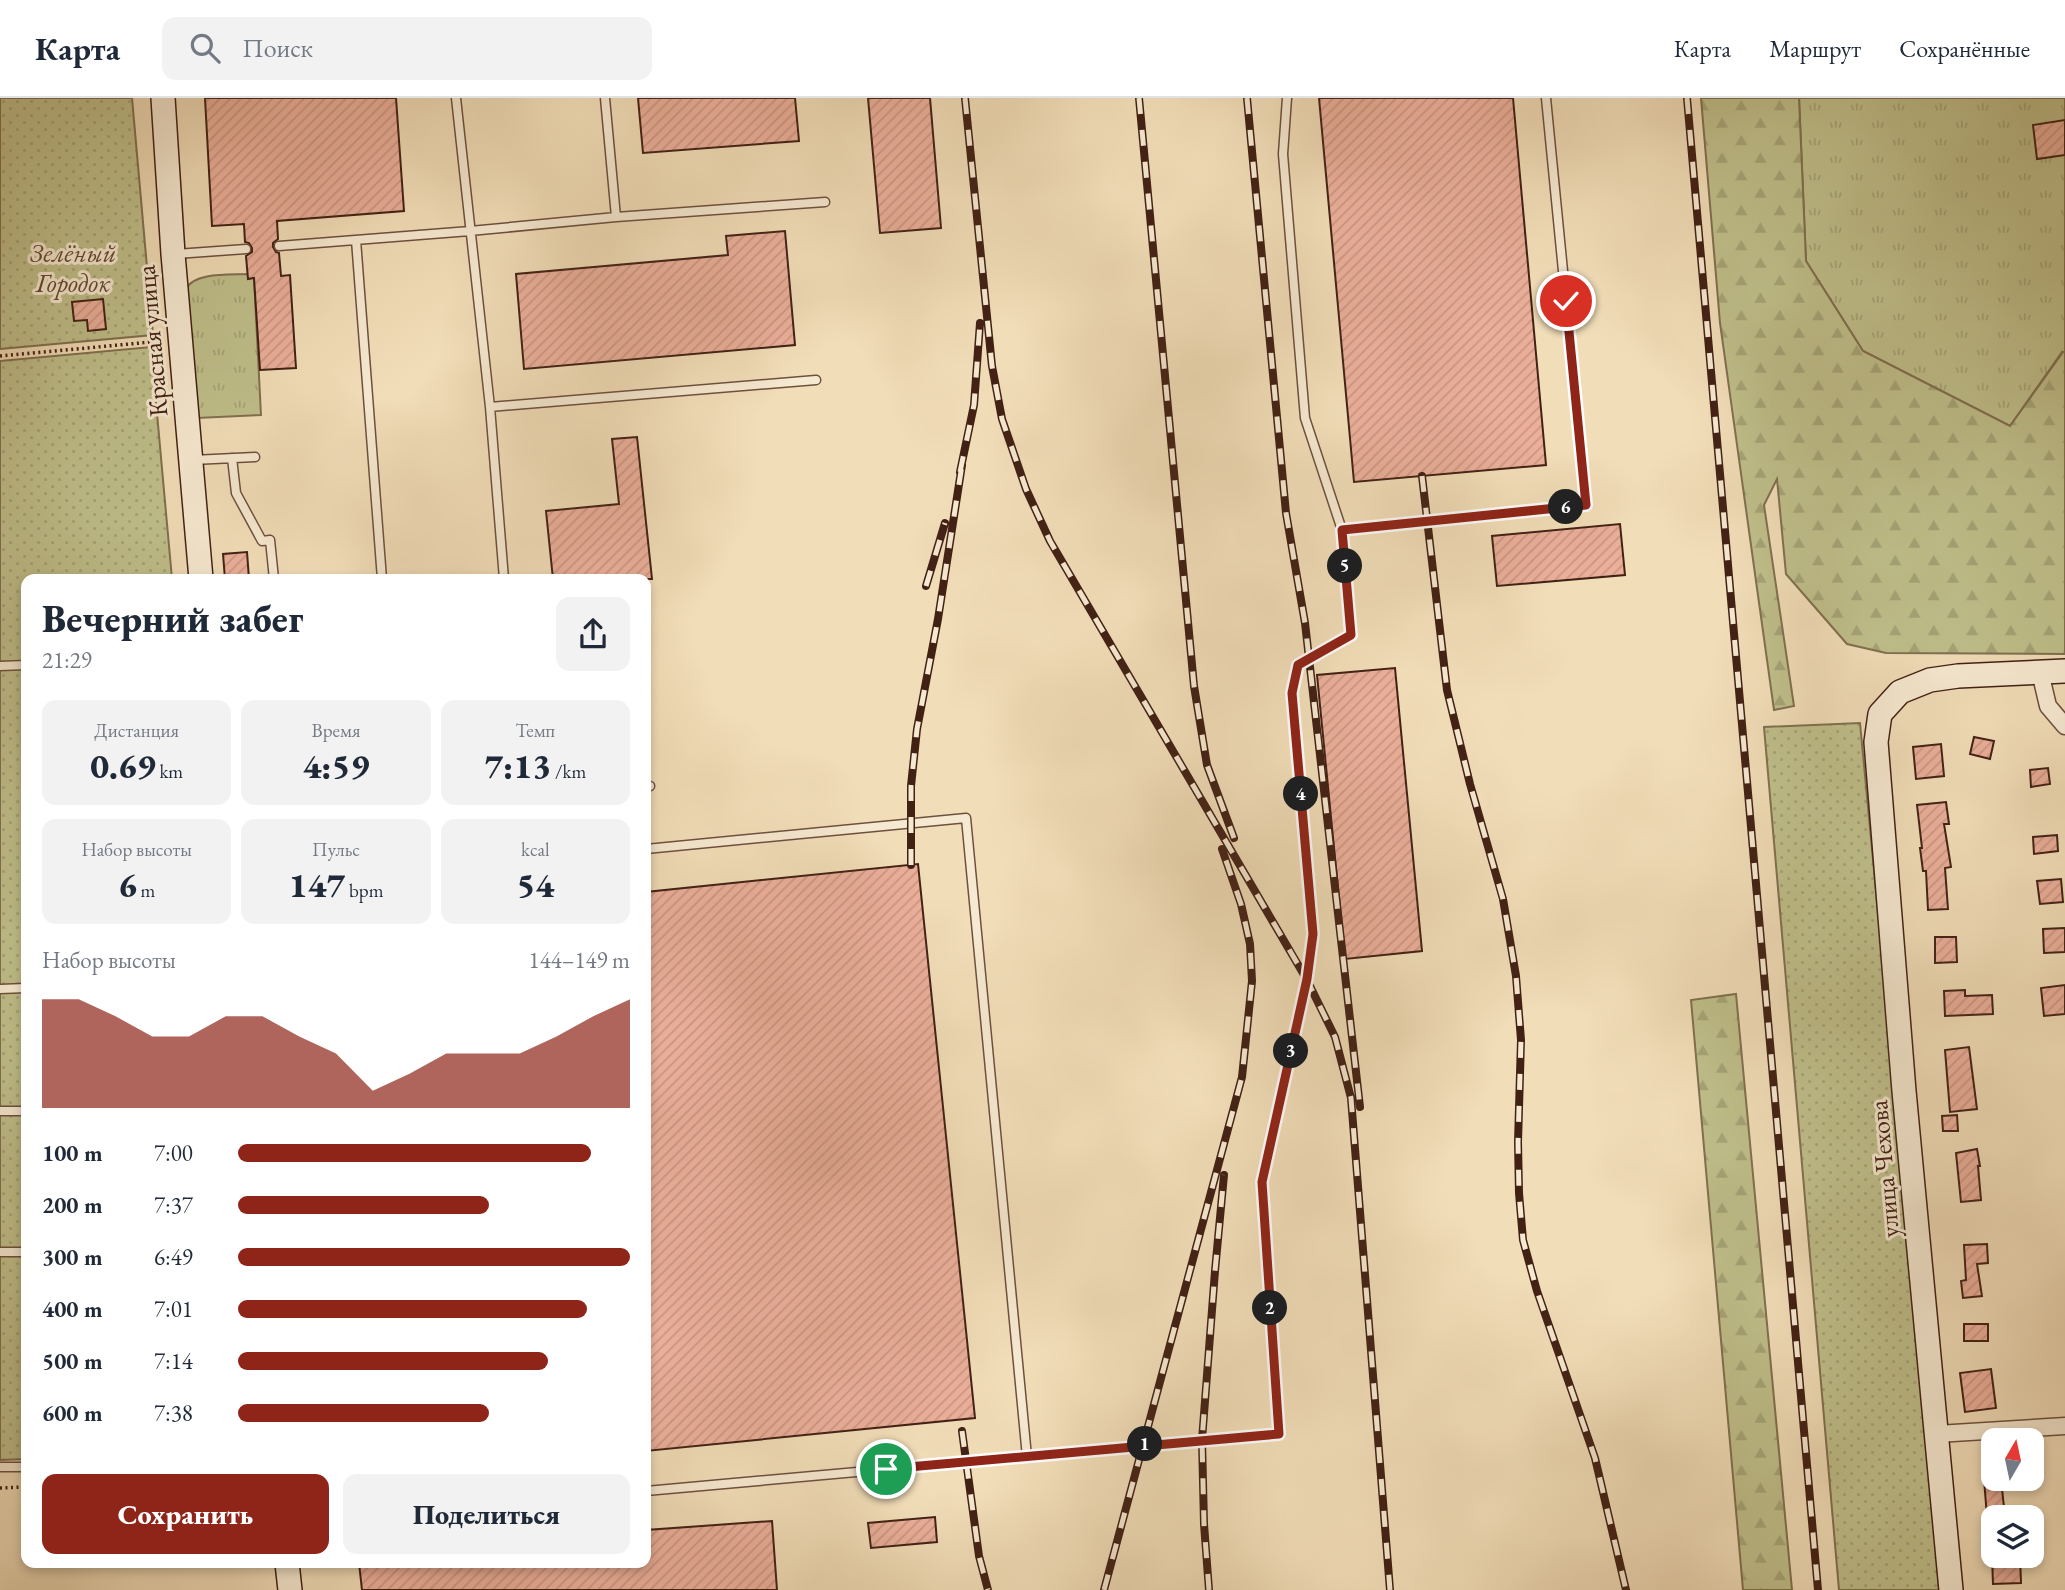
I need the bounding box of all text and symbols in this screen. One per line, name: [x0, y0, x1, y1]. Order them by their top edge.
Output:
search box: [162, 17, 652, 80]
text: Карта: [35, 27, 120, 70]
icon: search: [186, 29, 224, 67]
text: Поиск: [242, 31, 313, 65]
text: Карта: [1674, 33, 1731, 64]
text: Маршрут: [1769, 33, 1861, 64]
text: Сохранённые: [1899, 33, 2030, 64]
park label: Зелёный Городок: [30, 236, 116, 300]
street label: Красная улица: [128, 263, 176, 418]
pin: [1536, 271, 1596, 331]
icon: check: [1547, 282, 1585, 320]
pin: 6: [1548, 490, 1584, 524]
text: 6: [1560, 494, 1571, 519]
pin: 5: [1328, 548, 1362, 584]
text: 5: [1339, 553, 1350, 578]
text: Вечерний забег: [42, 594, 303, 643]
button: share: [556, 597, 630, 671]
text: 21:29: [42, 645, 92, 675]
text: Дистанция: [94, 718, 179, 743]
text: Время: [312, 718, 360, 743]
text: Темп: [516, 718, 555, 743]
text: 0.69: [90, 743, 156, 788]
text: 4:59: [303, 743, 369, 788]
text: 7:13: [484, 743, 551, 788]
text: km: [156, 759, 183, 784]
text: /km: [551, 759, 586, 784]
pin: 4: [1284, 776, 1318, 812]
text: 4: [1295, 781, 1306, 806]
text: Набор высоты: [81, 837, 192, 862]
text: Пульс: [312, 837, 360, 862]
text: kcal: [521, 837, 550, 862]
text: 6: [118, 862, 137, 907]
text: 147: [289, 862, 345, 907]
text: 54: [516, 862, 554, 907]
text: m: [137, 878, 155, 903]
text: bpm: [345, 878, 383, 903]
text: Набор высоты: [42, 945, 176, 975]
text: 144–149 m: [529, 945, 630, 975]
pin: 3: [1274, 1034, 1308, 1068]
text: 3: [1285, 1038, 1296, 1063]
street label: улица Чехова: [1861, 1098, 1907, 1239]
text: 100 m: [42, 1138, 103, 1168]
text: 7:00: [154, 1138, 193, 1168]
text: 200 m: [42, 1190, 103, 1220]
text: 7:37: [154, 1190, 193, 1220]
text: 300 m: [42, 1242, 103, 1272]
text: 6:49: [154, 1242, 193, 1272]
pin: 2: [1252, 1290, 1288, 1326]
text: 400 m: [42, 1294, 103, 1324]
text: 7:01: [154, 1294, 193, 1324]
text: 2: [1264, 1295, 1275, 1320]
text: 500 m: [42, 1346, 103, 1376]
text: 7:14: [154, 1346, 193, 1376]
text: 600 m: [42, 1398, 103, 1428]
text: 7:38: [154, 1398, 193, 1428]
pin: 1: [1128, 1426, 1162, 1462]
north arrow: [1981, 1428, 2044, 1491]
map controls: [1981, 1428, 2044, 1568]
text: 1: [1139, 1431, 1150, 1456]
pin: [856, 1439, 916, 1499]
icon: arrive: [867, 1450, 905, 1488]
button: Сохранить: [42, 1474, 329, 1554]
button: Поделиться: [343, 1474, 630, 1554]
button: layers: [1981, 1505, 2044, 1568]

